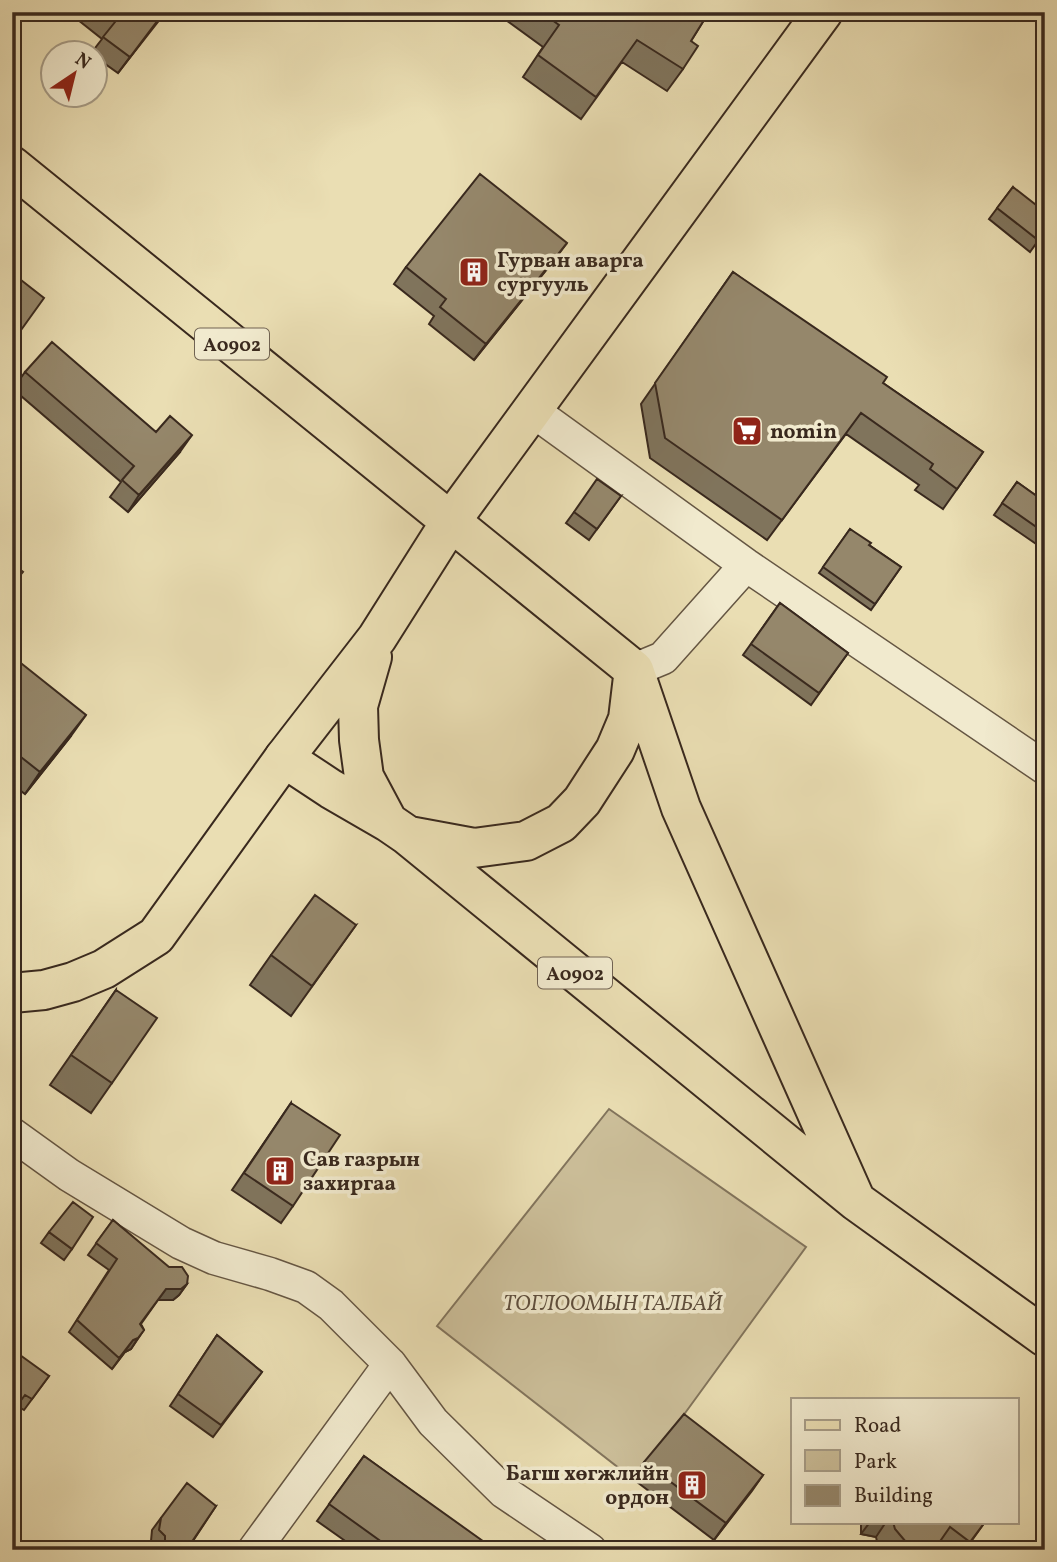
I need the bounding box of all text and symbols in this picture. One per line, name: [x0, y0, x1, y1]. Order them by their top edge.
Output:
north arrow: [38, 38, 108, 108]
text: N: [69, 47, 96, 76]
place label: Гурван аварга сургууль: [497, 247, 644, 300]
building icon: Гурван аварга сургууль: [457, 255, 491, 289]
road number: A0902: [195, 328, 269, 360]
supermarket icon: nomin: [730, 414, 764, 448]
place label: nomin: [770, 418, 837, 447]
road number: A0902: [538, 958, 612, 988]
place label: Сав газрын захиргаа: [303, 1146, 420, 1199]
building icon: Сав газрын захиргаа: [263, 1154, 297, 1188]
park label: ТОГЛООМЫН ТАЛБАЙ: [504, 1290, 724, 1319]
legend: [791, 1398, 1018, 1524]
text: Road: [854, 1412, 901, 1441]
text: Park: [854, 1448, 897, 1477]
place label: Багш хөгжлийн ордон: [506, 1460, 669, 1513]
building icon: Багш хөгжлийн ордон: [675, 1468, 709, 1502]
text: Building: [854, 1482, 933, 1511]

